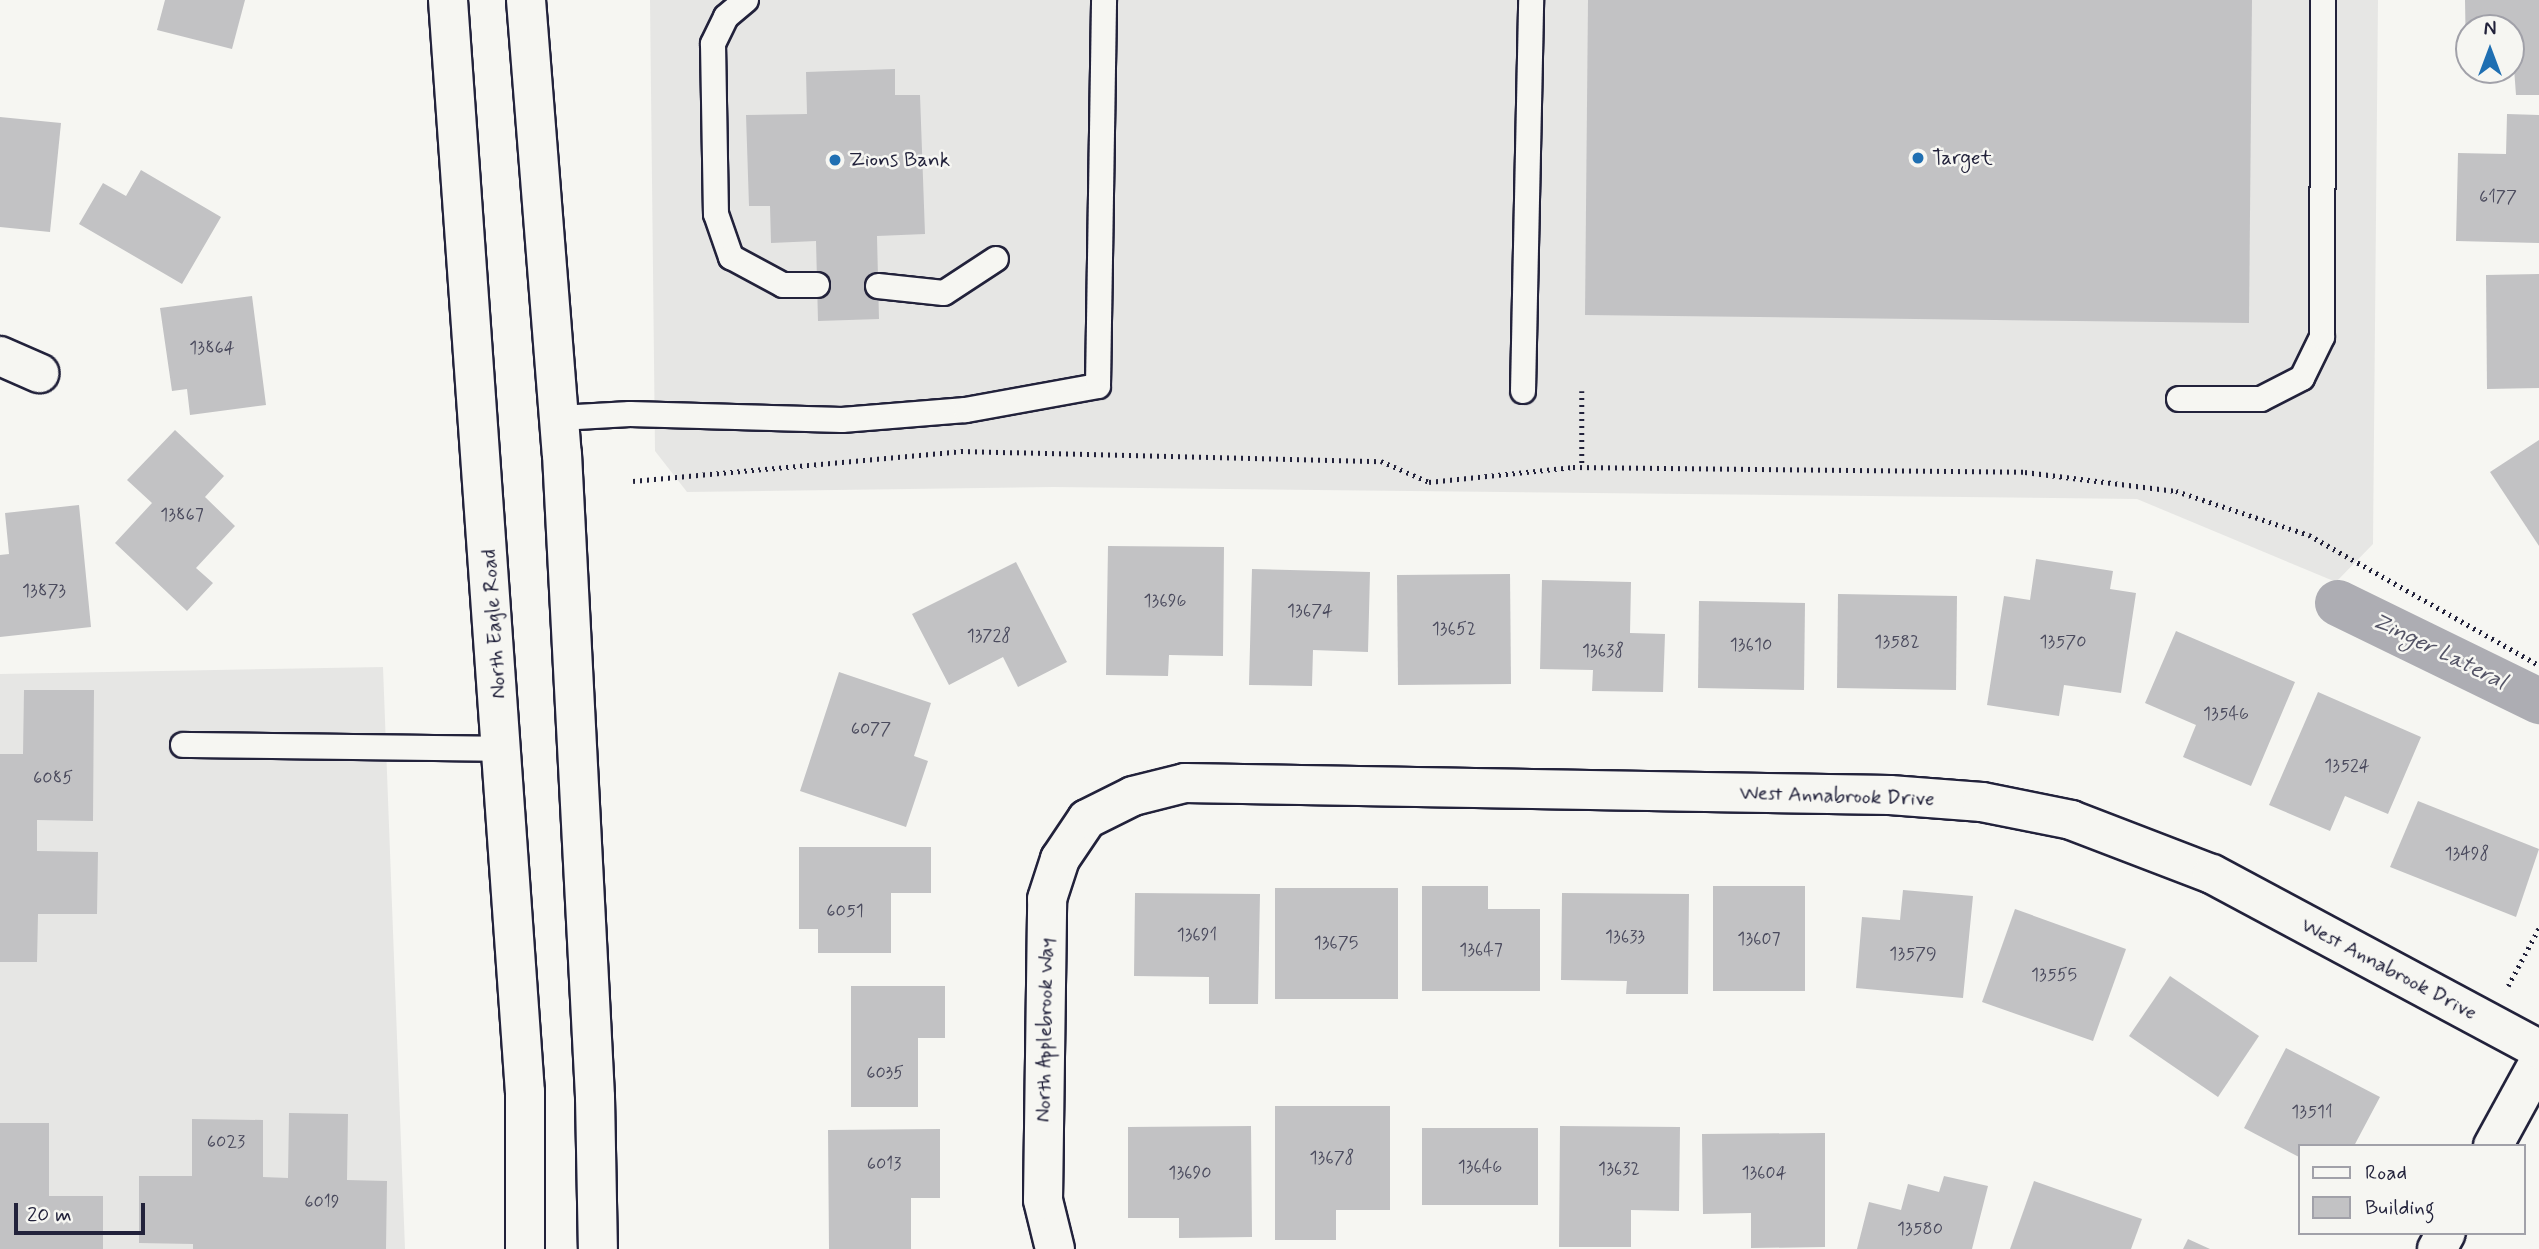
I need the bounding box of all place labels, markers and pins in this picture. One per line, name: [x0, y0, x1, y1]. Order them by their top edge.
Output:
place label: Target: [1932, 145, 1993, 171]
place label: Zions Bank: [849, 147, 950, 173]
marker: Target: [1910, 150, 1926, 166]
marker: Zions Bank: [827, 152, 843, 168]

